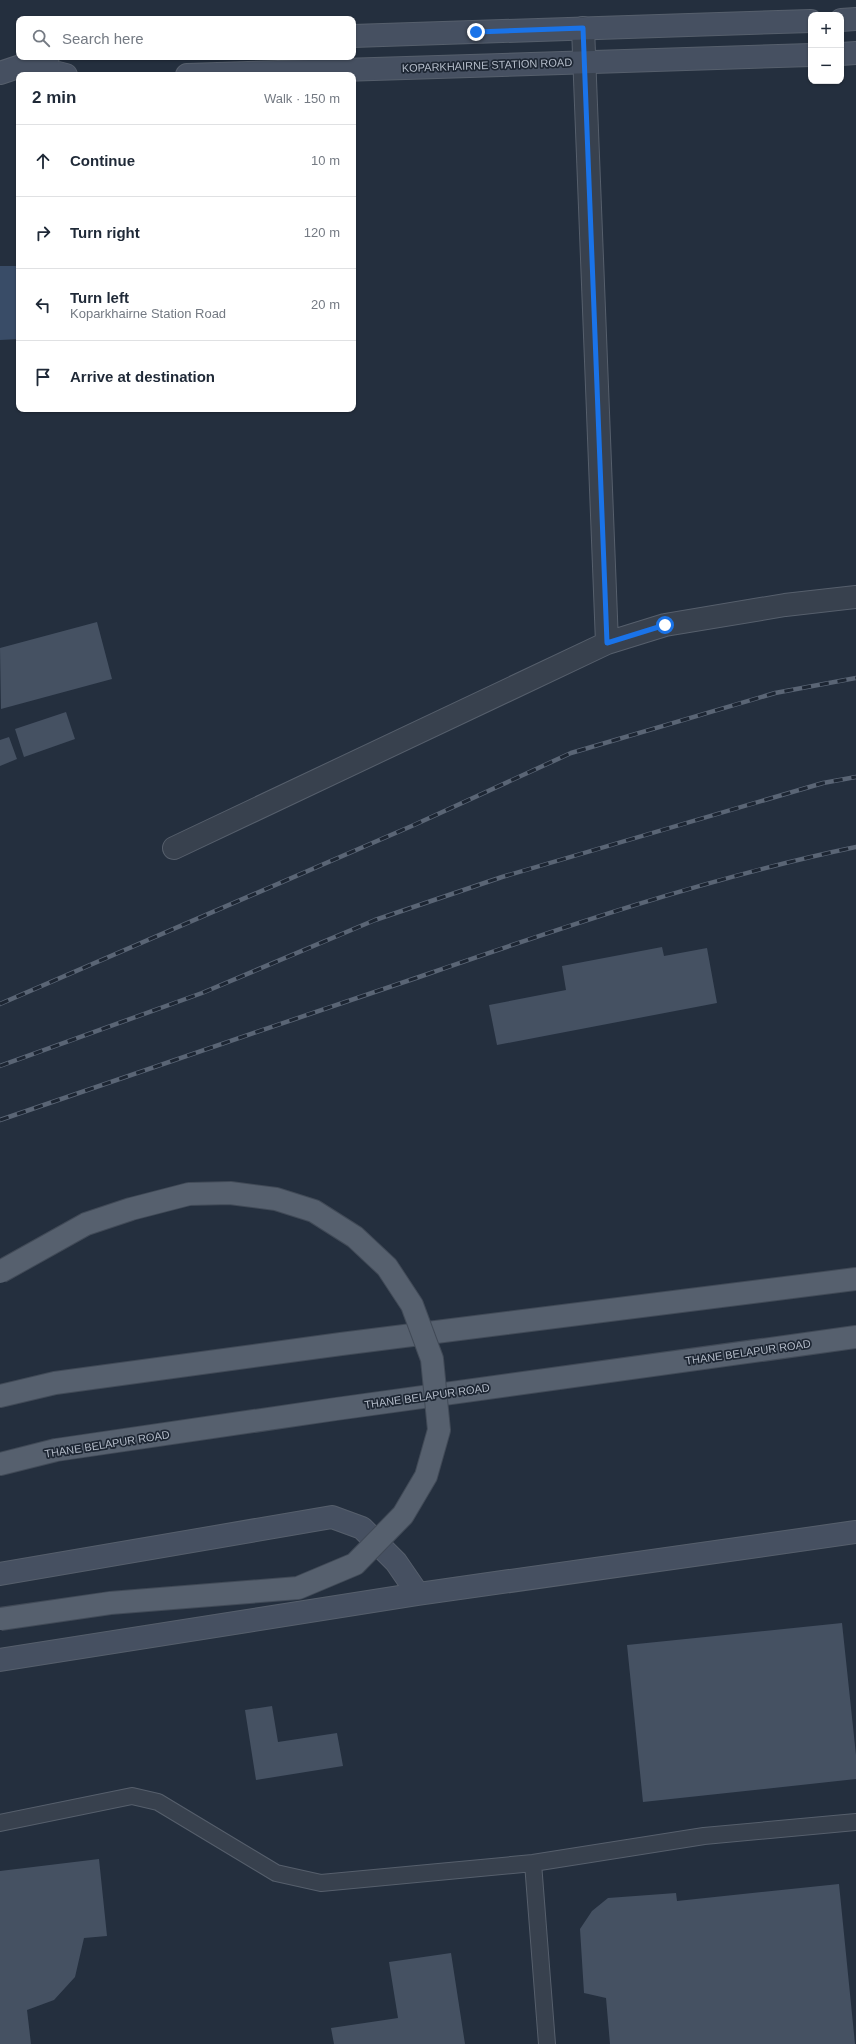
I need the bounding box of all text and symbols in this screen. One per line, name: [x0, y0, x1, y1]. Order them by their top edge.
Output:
map controls: [808, 12, 844, 84]
button: +: [808, 12, 844, 48]
search box: [16, 16, 356, 60]
route end: [467, 23, 485, 41]
icon: search: [30, 27, 52, 49]
text: Search here: [62, 30, 144, 47]
button: −: [808, 48, 844, 84]
street label: KOPARKHAIRNE STATION ROAD: [402, 56, 572, 74]
text: 2 min: [32, 88, 76, 107]
text: Walk · 150 m: [264, 91, 340, 106]
icon: ahead: [32, 150, 54, 172]
text: Continue: [70, 152, 135, 169]
text: 10 m: [311, 153, 340, 168]
icon: right: [32, 222, 54, 244]
text: Turn right: [70, 224, 140, 241]
text: 120 m: [304, 225, 340, 240]
text: Turn left: [70, 289, 129, 306]
icon: left: [32, 294, 54, 316]
text: 20 m: [311, 297, 340, 312]
text: Koparkhairne Station Road: [70, 306, 226, 321]
icon: arrive: [32, 366, 54, 388]
text: Arrive at destination: [70, 368, 215, 385]
route start: [656, 616, 674, 634]
street label: THANE BELAPUR ROAD: [685, 1337, 812, 1367]
street label: THANE BELAPUR ROAD: [364, 1381, 491, 1411]
street label: THANE BELAPUR ROAD: [44, 1428, 170, 1460]

